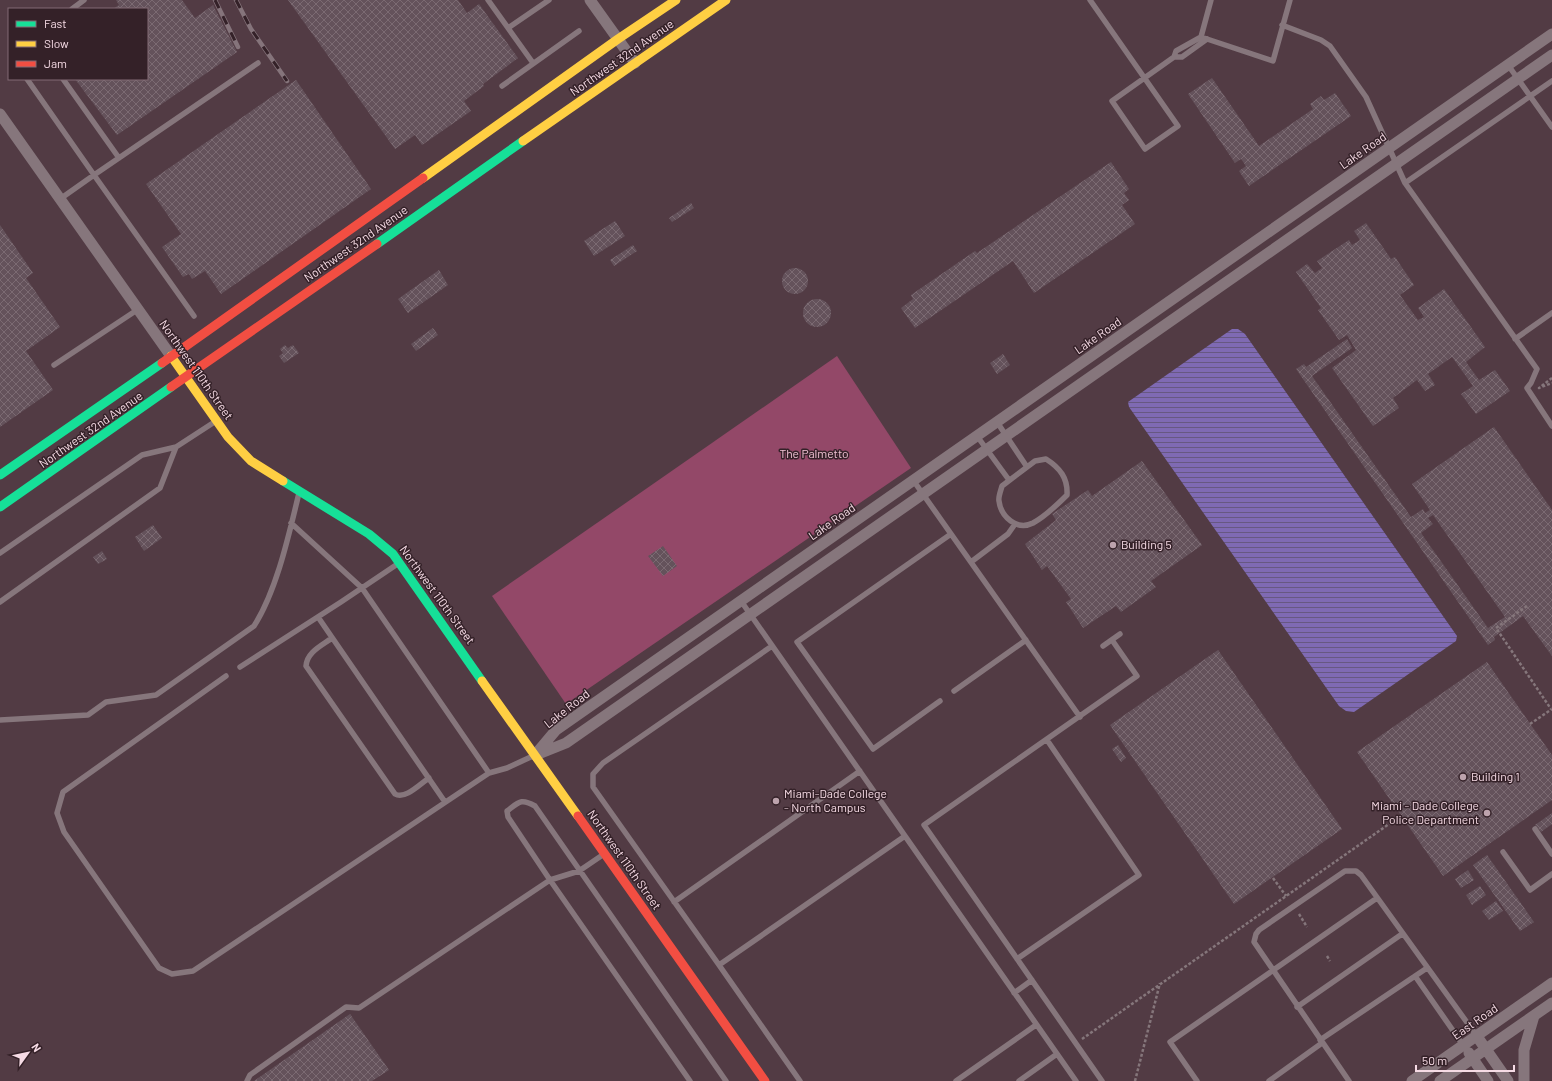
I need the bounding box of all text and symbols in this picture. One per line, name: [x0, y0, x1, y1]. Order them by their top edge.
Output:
legend: [8, 8, 148, 80]
text: Fast: [44, 16, 67, 30]
street label: Northwest 32nd Avenue: [567, 16, 676, 98]
text: Slow: [44, 36, 69, 50]
text: Jam: [44, 56, 67, 70]
street label: Lake Road: [1336, 129, 1389, 171]
street label: Northwest 32nd Avenue: [301, 202, 410, 284]
street label: Lake Road: [1071, 314, 1124, 356]
street label: Northwest 110th Street: [157, 317, 237, 422]
street label: Northwest 32nd Avenue: [36, 388, 145, 470]
park label: The Palmetto: [779, 446, 849, 460]
street label: Lake Road: [805, 500, 858, 542]
place label: Building 5: [1121, 537, 1172, 551]
marker: Building 5: [1108, 540, 1118, 550]
street label: Northwest 110th Street: [397, 542, 478, 646]
street label: Lake Road: [541, 686, 592, 730]
place label: Building 1: [1471, 769, 1520, 783]
marker: Building 1: [1458, 772, 1468, 782]
place label: Miami-Dade College - North Campus: [784, 786, 887, 814]
marker: Miami-Dade College - North Campus: [771, 796, 781, 806]
place label: Miami - Dade College Police Department: [1371, 798, 1479, 826]
street label: Northwest 110th Street: [585, 807, 665, 912]
marker: Miami - Dade College Police Department: [1482, 808, 1492, 818]
street label: East Road: [1449, 1000, 1500, 1042]
north arrow: [8, 1033, 48, 1073]
text: N: [29, 1041, 44, 1054]
scale bar: [1416, 1047, 1514, 1073]
text: 50 m: [1422, 1053, 1447, 1067]

